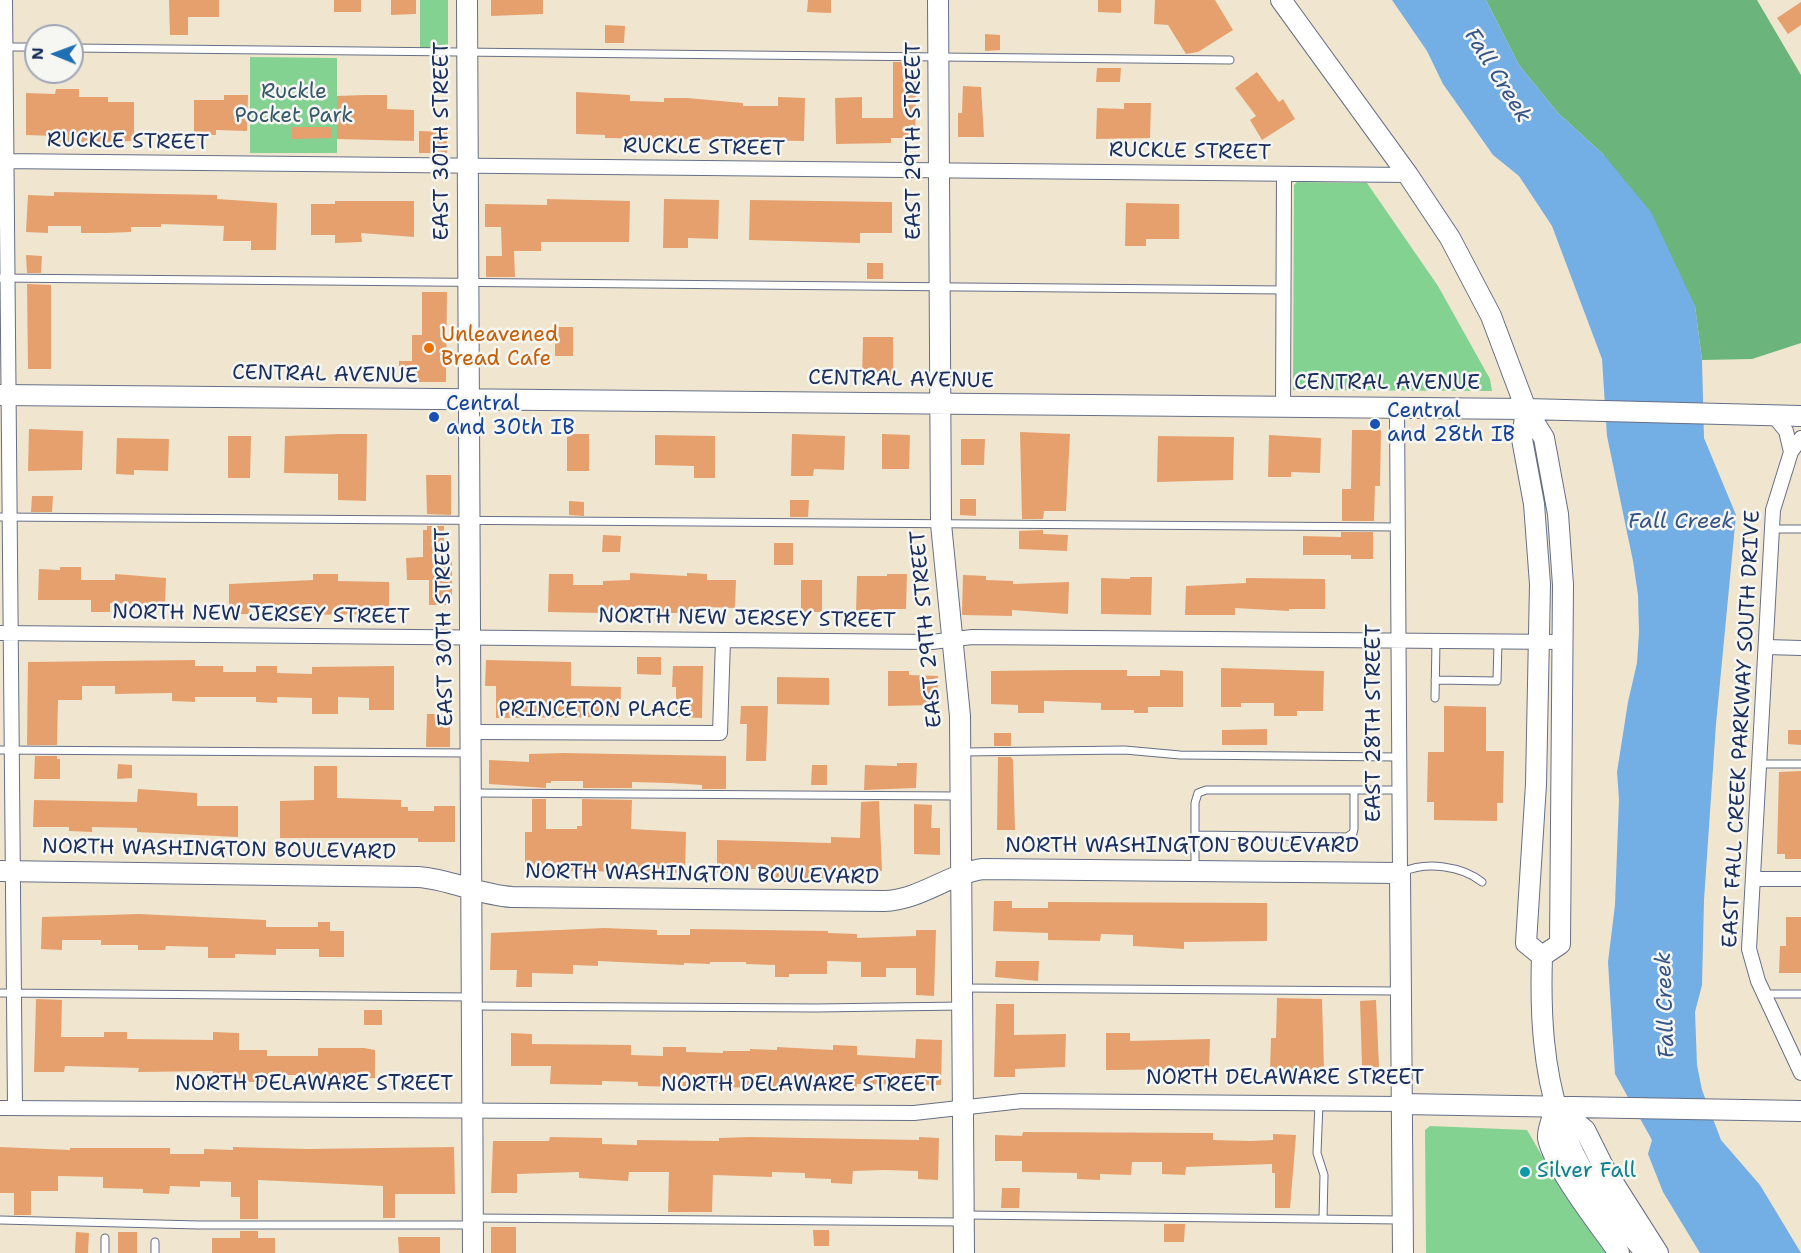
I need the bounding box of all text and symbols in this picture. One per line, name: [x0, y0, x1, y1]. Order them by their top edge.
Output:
north arrow: [24, 24, 84, 84]
water label: Fall Creek: [1458, 24, 1536, 128]
street label: EAST 30TH STREET: [430, 41, 456, 241]
street label: EAST 29TH STREET: [902, 42, 928, 240]
text: N: [27, 47, 48, 60]
park label: Ruckle Pocket Park: [235, 80, 353, 130]
street label: RUCKLE STREET: [47, 128, 209, 156]
street label: RUCKLE STREET: [623, 134, 785, 162]
street label: RUCKLE STREET: [1109, 138, 1271, 166]
place label: Unleavened Bread Cafe: [441, 323, 558, 373]
marker: Unleavened Bread Cafe: [422, 341, 436, 355]
street label: CENTRAL AVENUE: [232, 361, 418, 389]
street label: CENTRAL AVENUE: [808, 366, 994, 394]
street label: CENTRAL AVENUE: [1294, 371, 1480, 397]
place label: Central and 30th IB: [446, 392, 575, 442]
place label: Central and 28th IB: [1387, 399, 1515, 449]
marker: Central and 30th IB: [427, 410, 441, 424]
marker: Central and 28th IB: [1368, 417, 1382, 431]
water label: Fall Creek: [1628, 509, 1734, 535]
street label: EAST FALL CREEK PARKWAY SOUTH DRIVE: [1718, 509, 1766, 949]
street label: EAST 30TH STREET: [431, 527, 459, 727]
street label: EAST 29TH STREET: [906, 529, 948, 729]
street label: NORTH NEW JERSEY STREET: [112, 600, 410, 630]
street label: NORTH NEW JERSEY STREET: [598, 604, 896, 634]
street label: EAST 28TH STREET: [1362, 624, 1388, 822]
street label: PRINCETON PLACE: [498, 698, 692, 724]
street label: NORTH WASHINGTON BOULEVARD: [42, 834, 396, 866]
street label: NORTH WASHINGTON BOULEVARD: [1005, 834, 1359, 860]
street label: NORTH WASHINGTON BOULEVARD: [525, 859, 879, 891]
water label: Fall Creek: [1651, 951, 1681, 1059]
street label: NORTH DELAWARE STREET: [1146, 1066, 1424, 1092]
street label: NORTH DELAWARE STREET: [175, 1072, 453, 1098]
street label: NORTH DELAWARE STREET: [661, 1073, 939, 1099]
place label: Silver Fall: [1537, 1159, 1636, 1185]
marker: Silver Fall: [1518, 1165, 1532, 1179]

